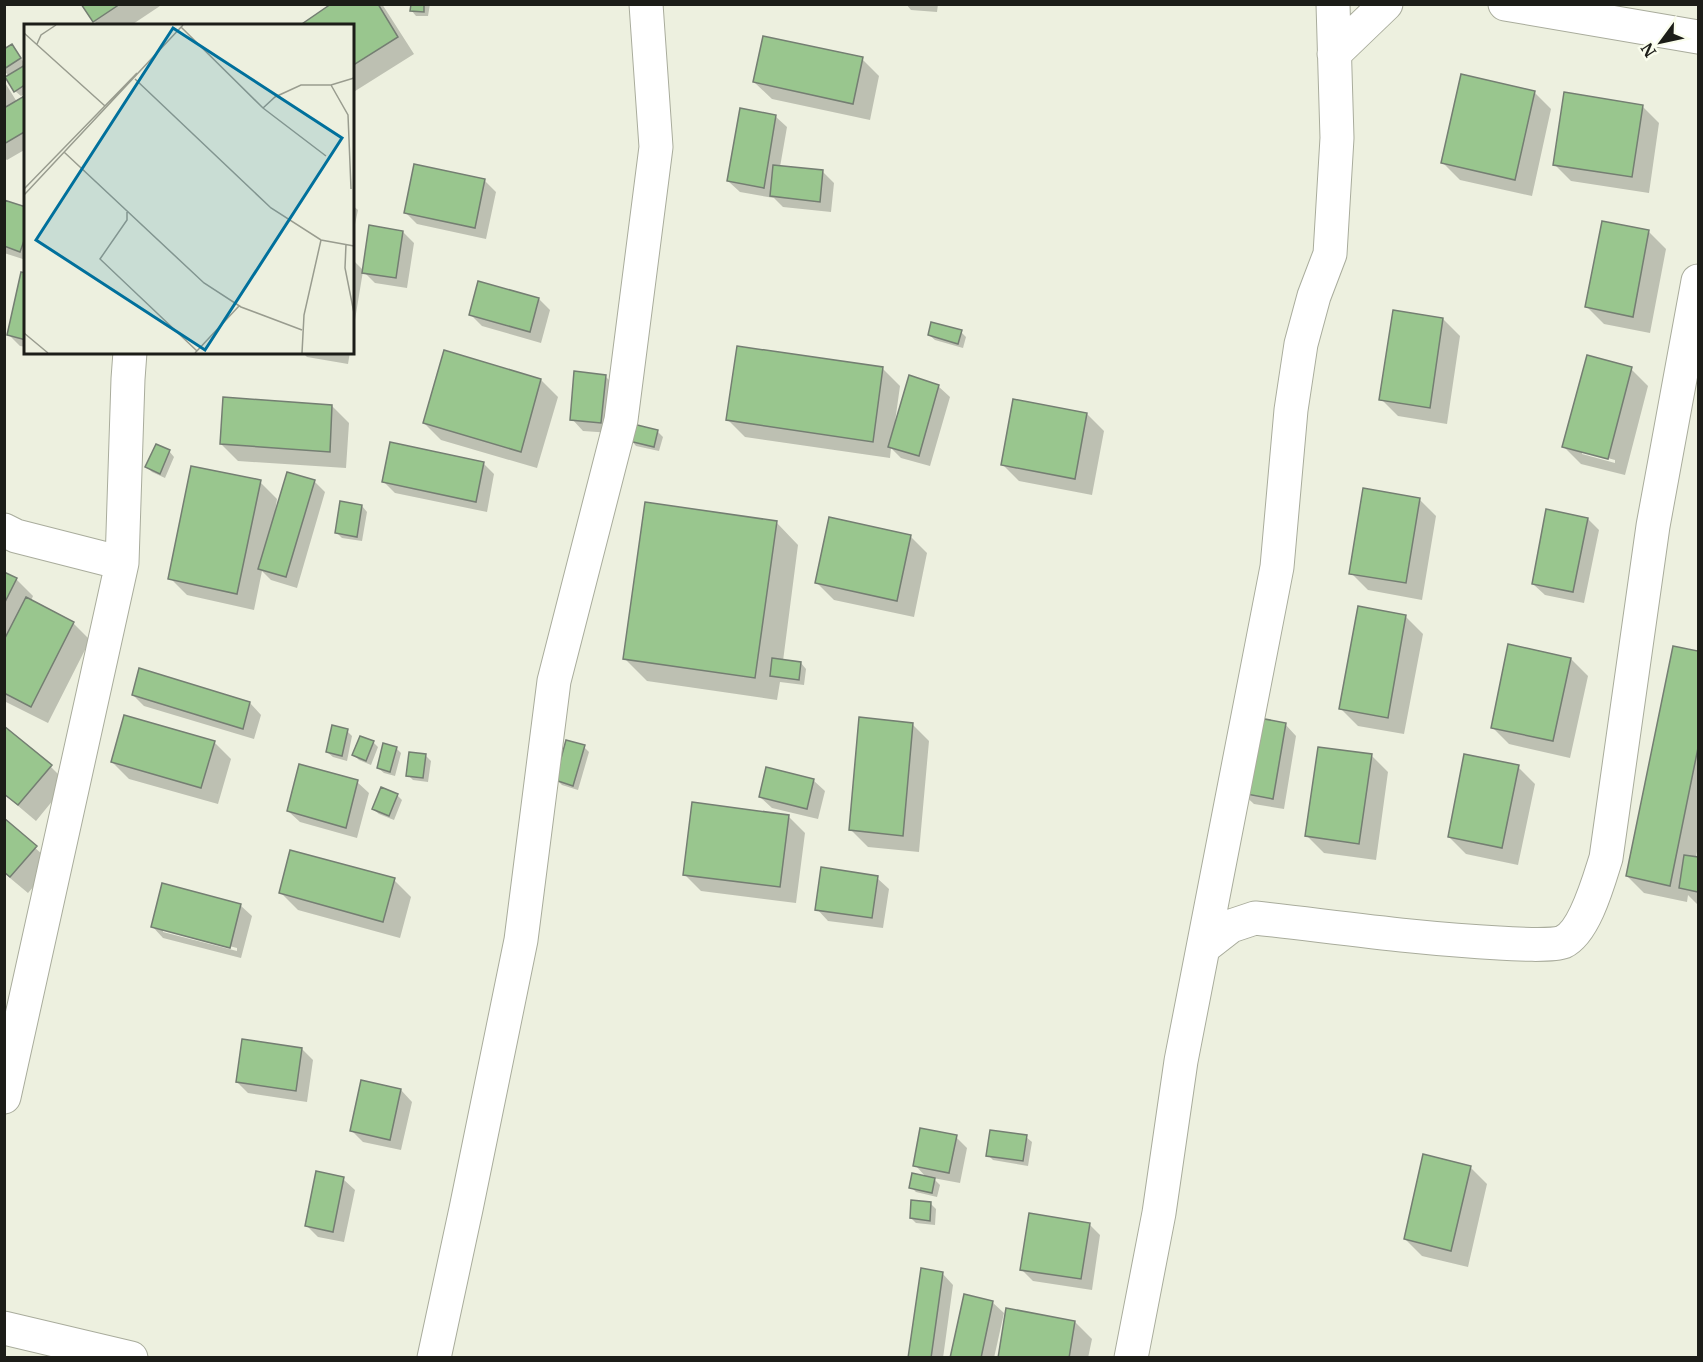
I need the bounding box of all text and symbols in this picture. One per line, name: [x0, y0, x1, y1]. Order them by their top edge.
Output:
north arrow: [1631, 12, 1691, 72]
inset map: [24, 24, 354, 354]
text: N: [1636, 39, 1660, 61]

